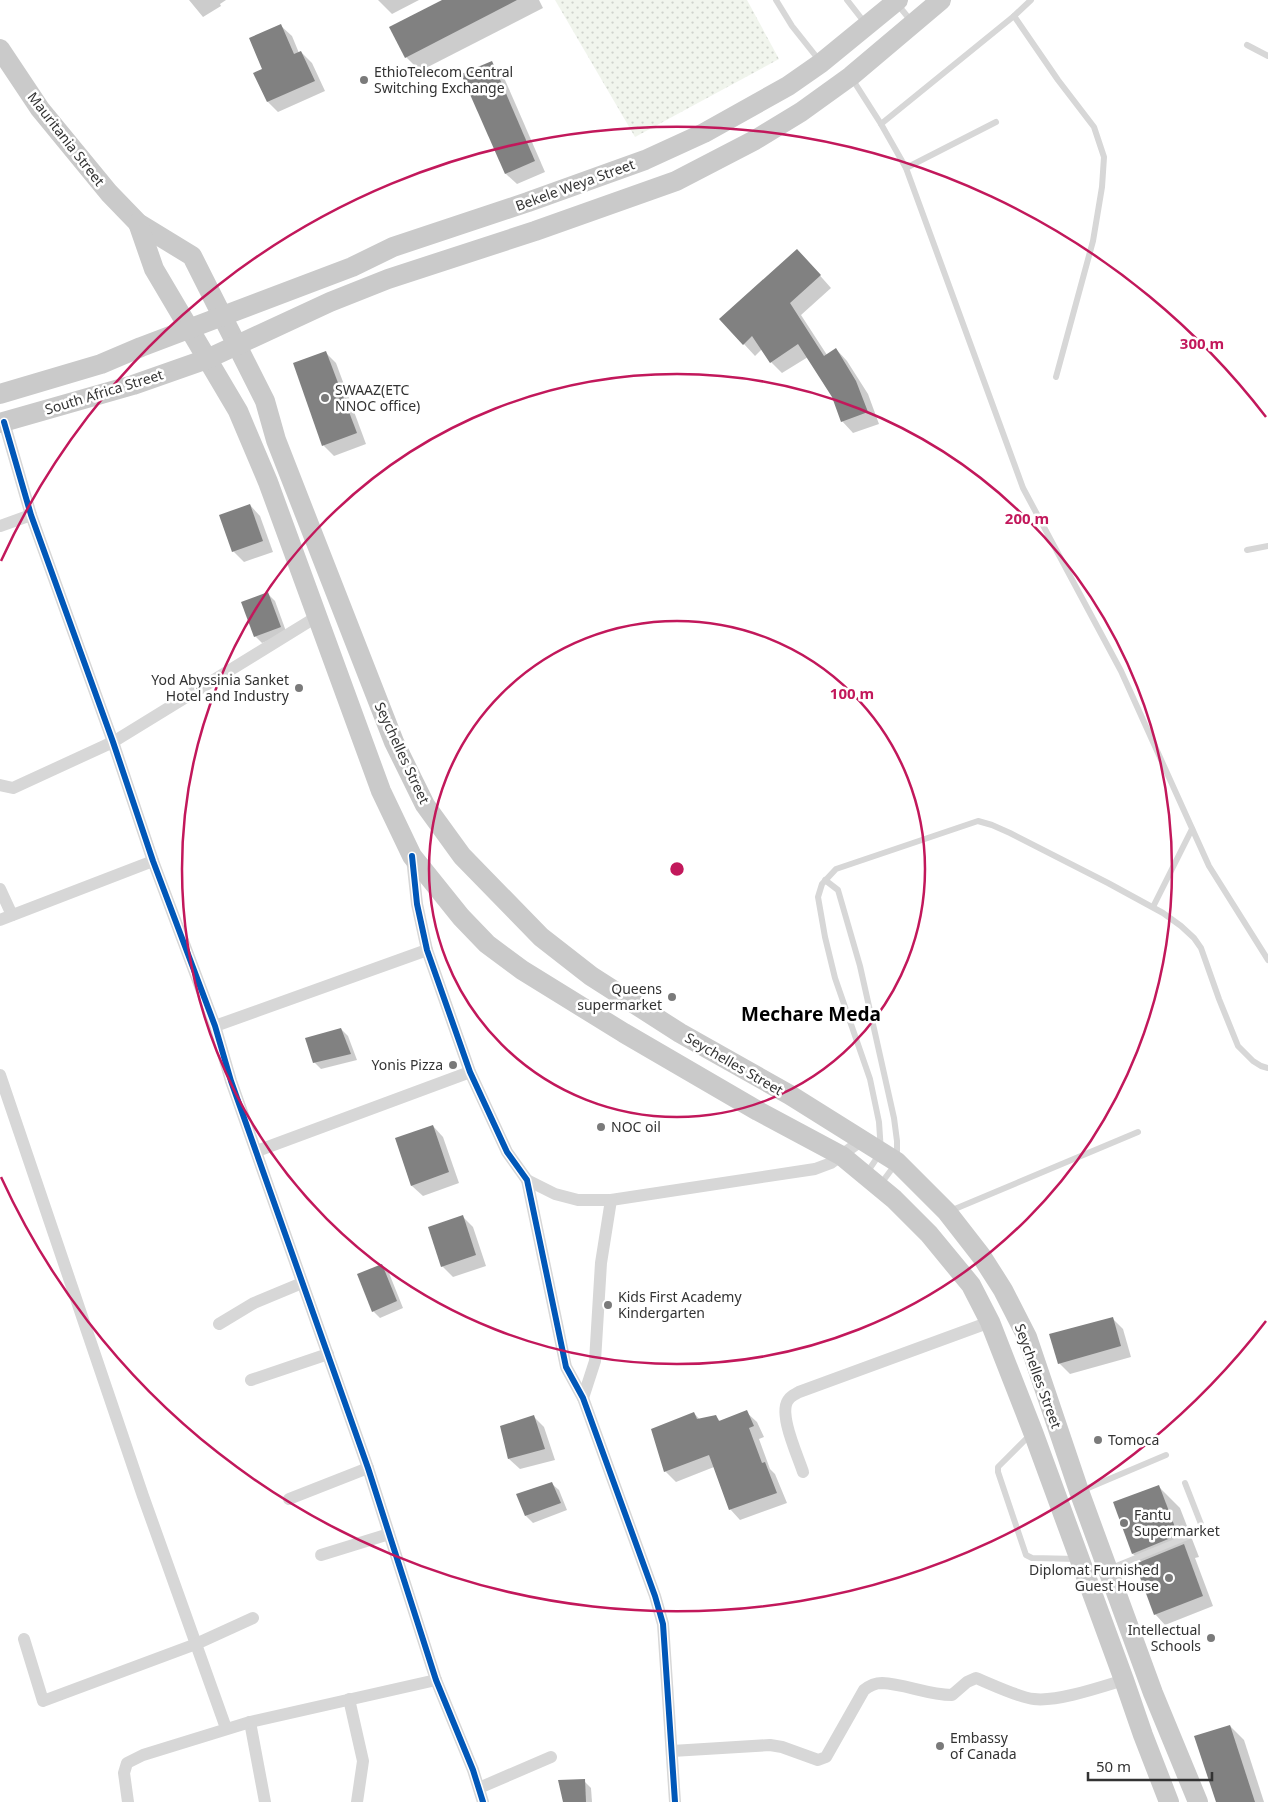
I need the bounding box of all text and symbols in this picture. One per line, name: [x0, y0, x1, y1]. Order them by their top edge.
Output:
place label: EthioTelecom Central Switching Exchange: [374, 62, 513, 97]
marker: EthioTelecom Central Switching Exchange: [358, 74, 370, 86]
street label: Mauritania Street: [24, 88, 109, 190]
street label: Bekele Weya Street: [513, 154, 637, 215]
text: 300 m: [1180, 333, 1224, 353]
street label: South Africa Street: [42, 365, 165, 419]
place label: SWAAZ(ETC NNOC office): [335, 380, 420, 415]
marker: SWAAZ(ETC NNOC office): [319, 392, 331, 404]
text: 200 m: [1005, 508, 1049, 528]
place label: Yod Abyssinia Sanket Hotel and Industry: [151, 670, 290, 705]
marker: Yod Abyssinia Sanket Hotel and Industry: [293, 682, 305, 694]
text: 100 m: [830, 683, 874, 703]
street label: Seychelles Street: [371, 699, 434, 807]
centre of rings: [668, 860, 686, 878]
place label: Queens supermarket: [577, 979, 662, 1014]
marker: Queens supermarket: [666, 991, 678, 1003]
district label: Mechare Meda: [741, 1001, 881, 1027]
street label: Seychelles Street: [682, 1028, 787, 1099]
place label: Yonis Pizza: [372, 1055, 443, 1074]
marker: Yonis Pizza: [447, 1059, 459, 1071]
place label: NOC oil: [611, 1117, 661, 1136]
marker: NOC oil: [595, 1121, 607, 1133]
place label: Kids First Academy Kindergarten: [618, 1287, 742, 1322]
marker: Kids First Academy Kindergarten: [602, 1299, 614, 1311]
street label: Seychelles Street: [1011, 1321, 1066, 1431]
place label: Tomoca: [1108, 1430, 1159, 1449]
marker: Tomoca: [1092, 1434, 1104, 1446]
place label: Fantu Supermarket: [1134, 1505, 1220, 1540]
marker: Fantu Supermarket: [1118, 1517, 1130, 1529]
place label: Diplomat Furnished Guest House: [1029, 1560, 1159, 1595]
marker: Diplomat Furnished Guest House: [1163, 1572, 1175, 1584]
place label: Intellectual Schools: [1128, 1620, 1201, 1655]
marker: Intellectual Schools: [1205, 1632, 1217, 1644]
place label: Embassy of Canada: [950, 1728, 1017, 1763]
marker: Embassy of Canada: [934, 1740, 946, 1752]
scale bar: [1088, 1750, 1212, 1782]
text: 50 m: [1096, 1756, 1131, 1776]

